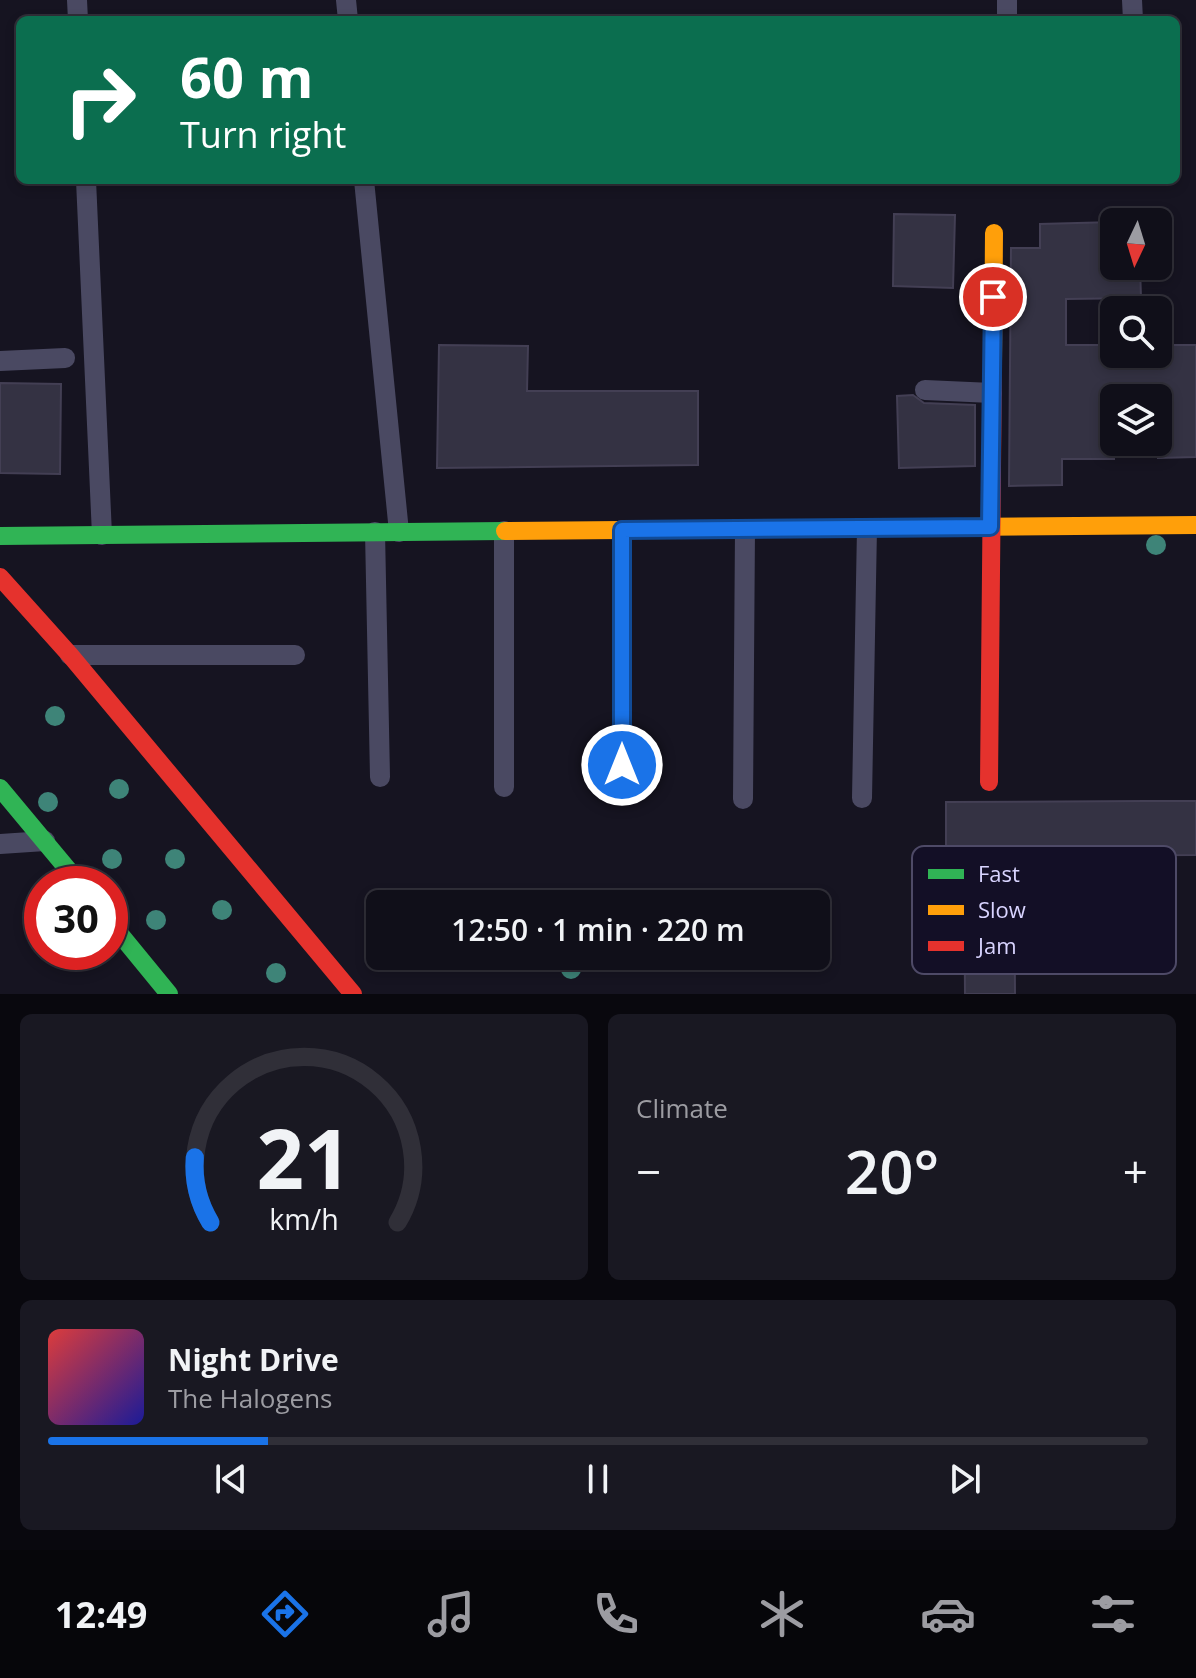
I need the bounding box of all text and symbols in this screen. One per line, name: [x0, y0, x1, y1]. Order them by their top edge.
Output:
text: 60 m: [180, 38, 314, 114]
icon: right: [48, 48, 152, 152]
text: Turn right: [180, 110, 346, 159]
north arrow: [1100, 208, 1172, 280]
map controls: [1100, 208, 1172, 456]
pin: [959, 263, 1027, 331]
icon: arrive: [971, 275, 1015, 319]
button: search: [1100, 296, 1172, 368]
button: layers: [1100, 384, 1172, 456]
position arrow: [580, 723, 664, 807]
legend: [912, 846, 1176, 974]
text: Fast: [978, 858, 1020, 888]
speed limit sign: 30: [24, 866, 128, 970]
text: Slow: [978, 894, 1026, 924]
text: 12:50 · 1 min · 220 m: [451, 909, 745, 950]
text: Jam: [976, 930, 1017, 960]
text: Climate: [636, 1090, 728, 1126]
text: 21: [256, 1100, 352, 1213]
text: 20°: [845, 1130, 939, 1212]
text: −: [636, 1141, 661, 1201]
text: +: [1123, 1141, 1148, 1201]
text: km/h: [269, 1199, 339, 1238]
text: Night Drive: [168, 1339, 339, 1380]
text: The Halogens: [168, 1380, 333, 1416]
icon: previous: [209, 1457, 253, 1501]
icon: pause: [576, 1457, 620, 1501]
icon: next: [943, 1457, 987, 1501]
icon: directions: [257, 1586, 313, 1642]
icon: music: [423, 1586, 479, 1642]
icon: phone: [588, 1586, 644, 1642]
icon: climate: [754, 1586, 810, 1642]
icon: car: [920, 1586, 976, 1642]
icon: filters: [1085, 1586, 1141, 1642]
text: 12:49: [55, 1590, 147, 1639]

